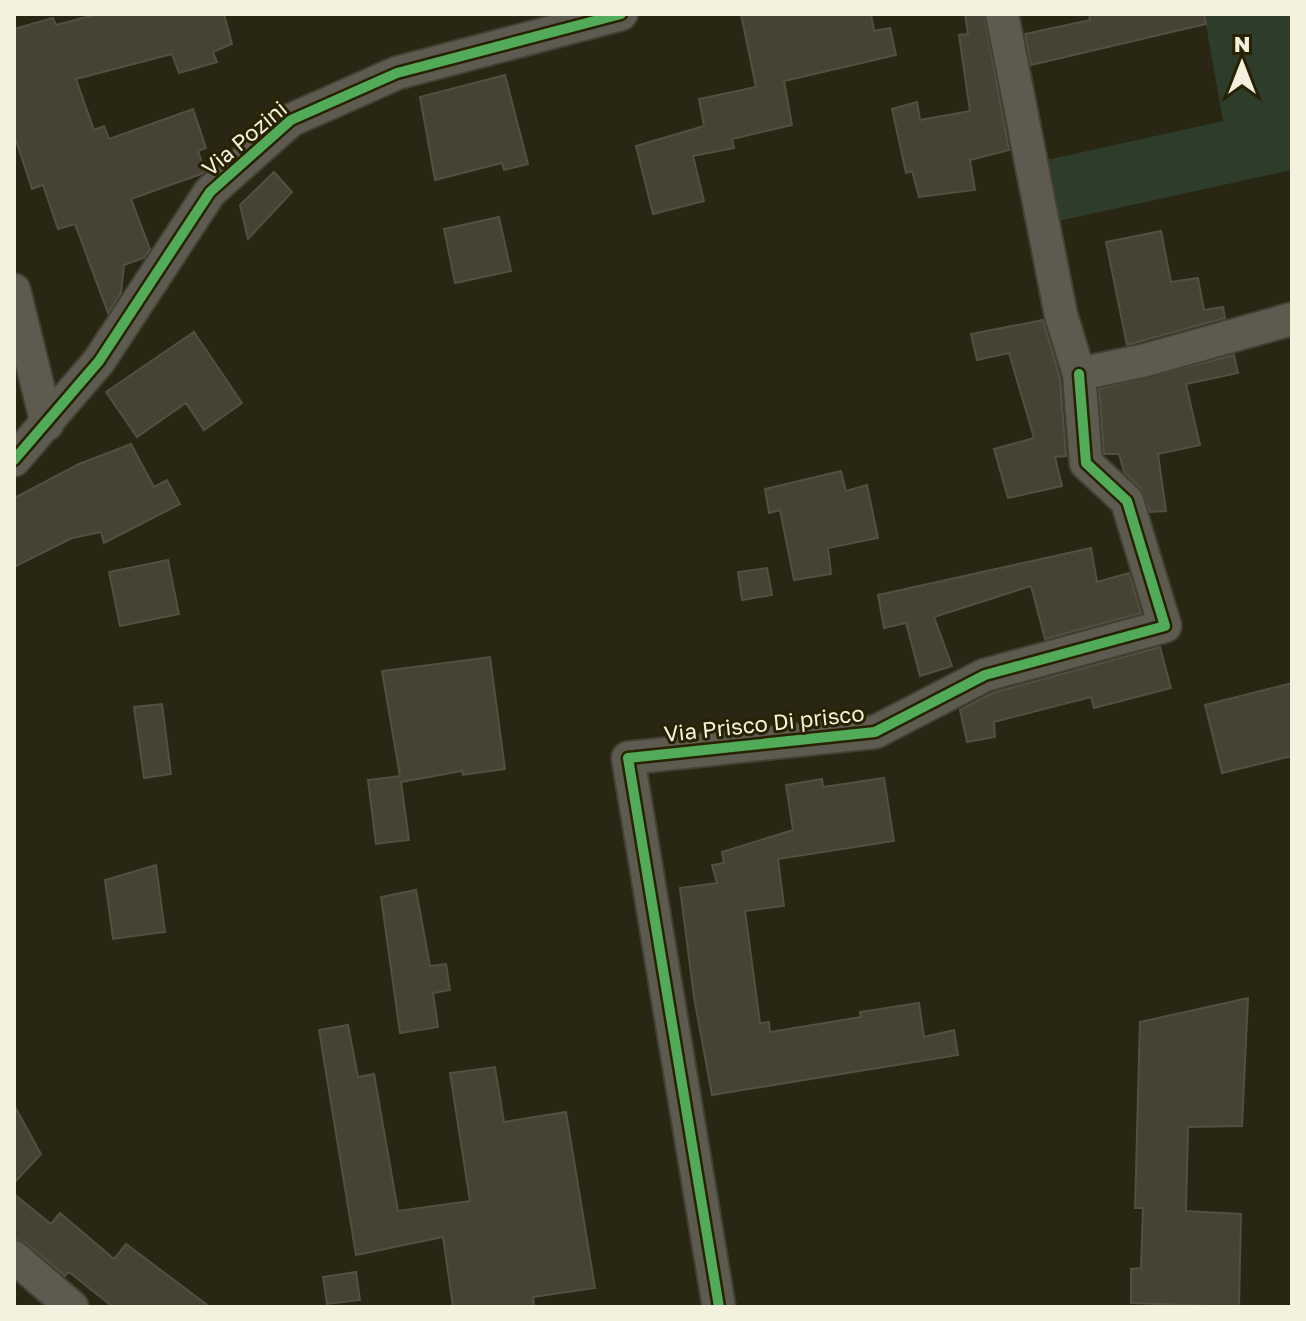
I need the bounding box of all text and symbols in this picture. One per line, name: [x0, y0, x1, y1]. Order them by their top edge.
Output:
north arrow: [1202, 24, 1282, 104]
text: N: [1234, 30, 1250, 57]
street label: Via Pozini: [196, 95, 292, 181]
street label: Via Prisco Di prisco: [662, 699, 866, 747]

